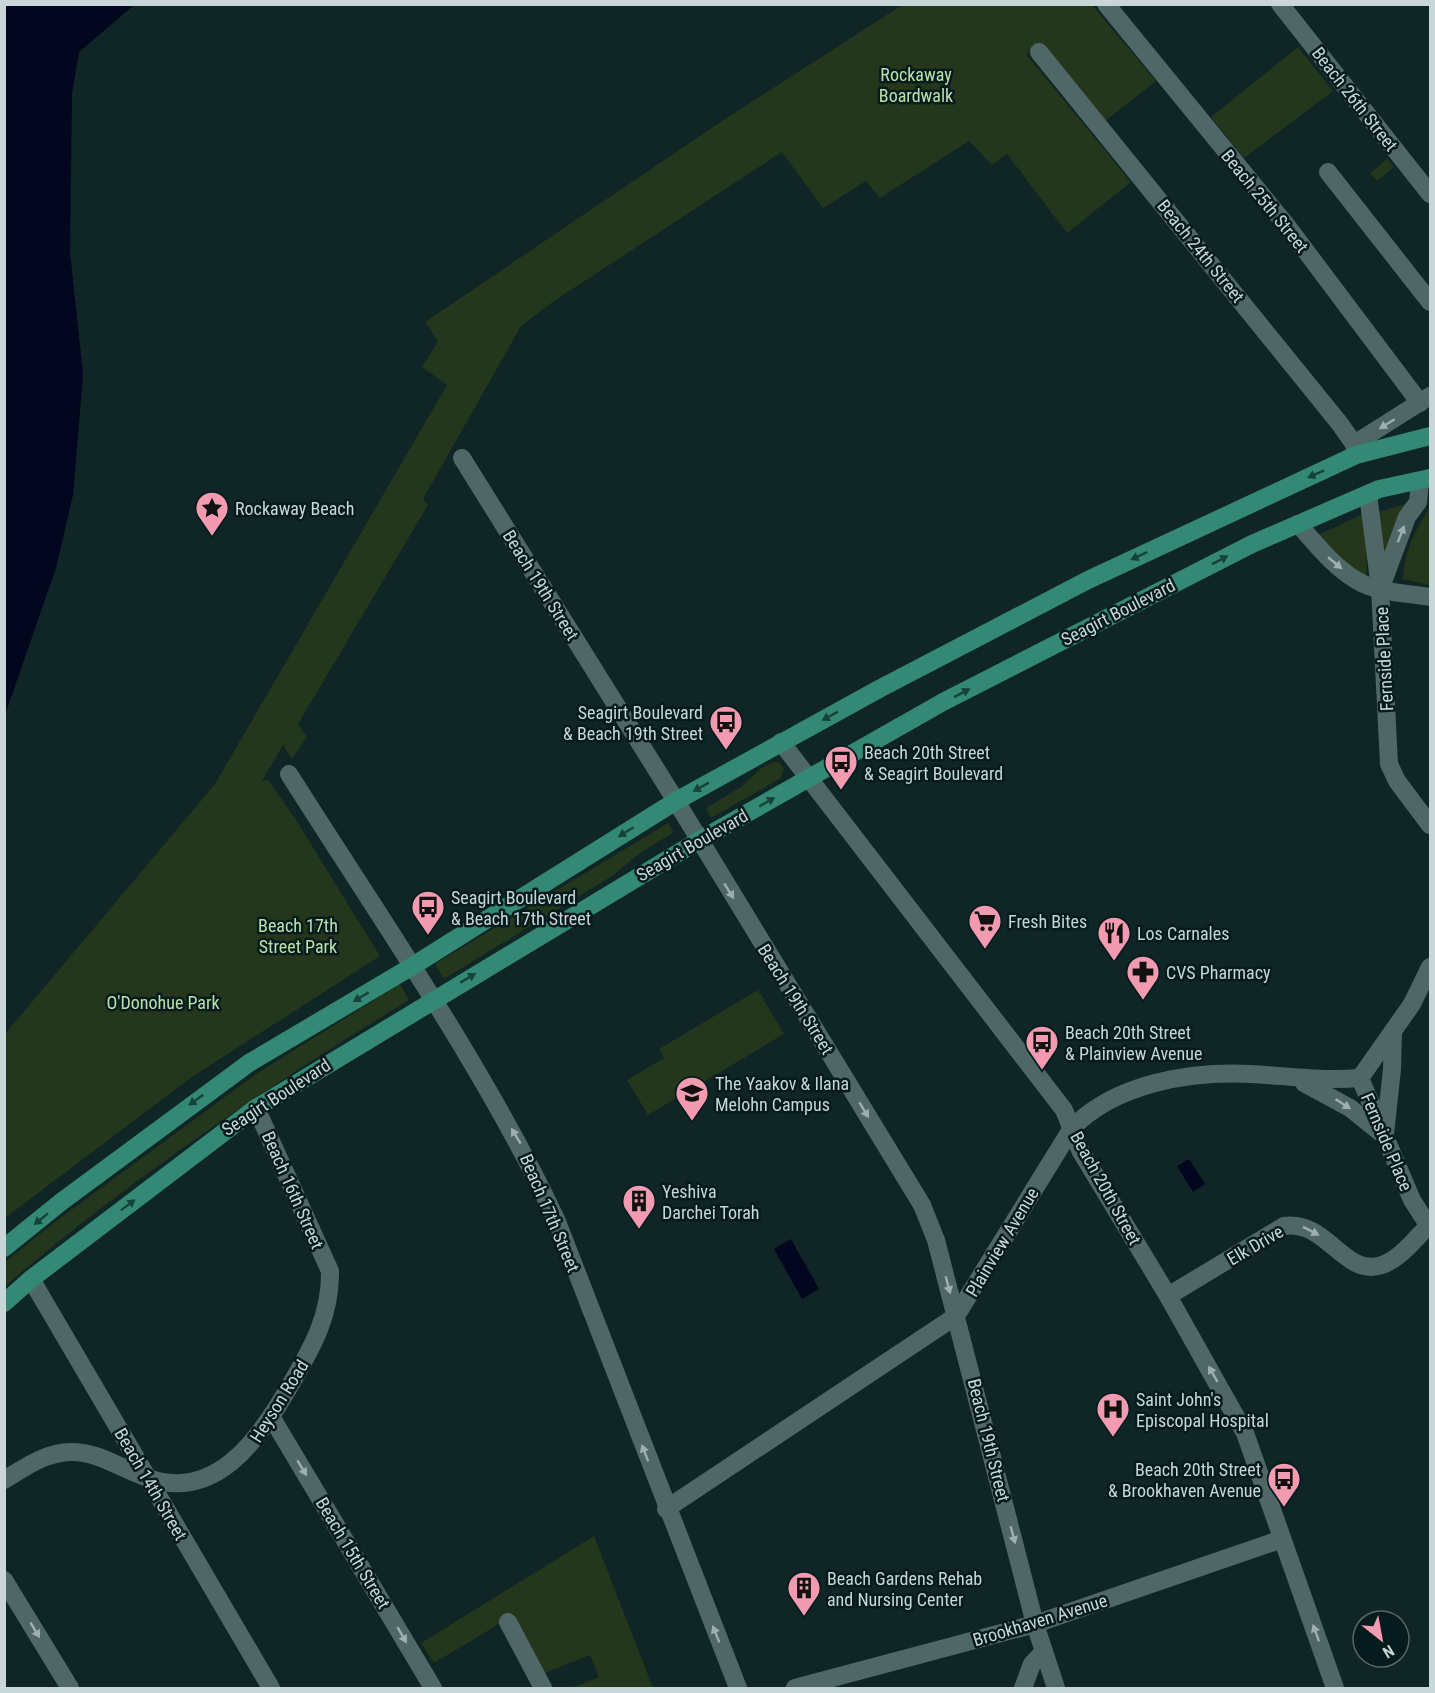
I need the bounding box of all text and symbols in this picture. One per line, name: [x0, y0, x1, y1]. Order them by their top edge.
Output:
street label: Beach 26th Street: [1308, 43, 1402, 155]
park label: Rockaway Boardwalk: [879, 64, 953, 106]
street label: Beach 25th Street: [1217, 145, 1313, 257]
street label: Beach 24th Street: [1153, 195, 1249, 307]
one-way arrow: [1379, 418, 1395, 429]
one-way arrow: [1307, 469, 1324, 478]
place icon: Rockaway Beach: [194, 490, 230, 537]
place label: Rockaway Beach: [235, 498, 354, 519]
one-way arrow: [1396, 525, 1406, 543]
street label: Beach 19th Street: [499, 526, 583, 644]
one-way arrow: [1130, 552, 1147, 561]
one-way arrow: [1212, 555, 1229, 565]
one-way arrow: [1327, 556, 1343, 569]
street label: Seagirt Boulevard: [1057, 574, 1179, 650]
street label: Fernside Place: [1371, 606, 1397, 712]
one-way arrow: [953, 688, 970, 698]
place label: Seagirt Boulevard & Beach 19th Street: [563, 702, 703, 744]
bus stop icon: Seagirt Boulevard & Beach 19th Street: [708, 704, 744, 751]
one-way arrow: [822, 710, 838, 721]
place label: Beach 20th Street & Seagirt Boulevard: [864, 742, 1003, 784]
bus stop icon: Beach 20th Street & Seagirt Boulevard: [823, 744, 859, 791]
one-way arrow: [692, 782, 709, 792]
one-way arrow: [759, 797, 776, 807]
street label: Seagirt Boulevard: [633, 805, 751, 885]
one-way arrow: [618, 826, 634, 837]
one-way arrow: [723, 883, 734, 899]
place label: Seagirt Boulevard & Beach 17th Street: [451, 887, 591, 929]
bus stop icon: Seagirt Boulevard & Beach 17th Street: [410, 889, 446, 936]
supermarket icon: Fresh Bites: [967, 903, 1003, 950]
place label: Fresh Bites: [1008, 911, 1087, 932]
park label: Beach 17th Street Park: [258, 915, 338, 957]
restaurant icon: Los Carnales: [1096, 915, 1132, 962]
place label: Los Carnales: [1137, 923, 1229, 944]
street label: Beach 19th Street: [754, 940, 838, 1058]
pharmacy icon: CVS Pharmacy: [1125, 954, 1161, 1001]
place label: CVS Pharmacy: [1166, 962, 1271, 983]
one-way arrow: [460, 972, 476, 983]
one-way arrow: [353, 991, 369, 1002]
park label: O'Donohue Park: [106, 992, 220, 1013]
place label: Beach 20th Street & Plainview Avenue: [1065, 1022, 1202, 1064]
bus stop icon: Beach 20th Street & Plainview Avenue: [1024, 1024, 1060, 1071]
street label: Seagirt Boulevard: [218, 1054, 334, 1140]
place label: The Yaakov & Ilana Melohn Campus: [715, 1073, 849, 1115]
school or university icon: The Yaakov & Ilana Melohn Campus: [674, 1075, 710, 1122]
street label: Fernside Place: [1357, 1090, 1417, 1194]
one-way arrow: [188, 1094, 203, 1106]
one-way arrow: [1335, 1098, 1352, 1109]
one-way arrow: [859, 1102, 870, 1118]
street label: Beach 16th Street: [258, 1128, 328, 1252]
one-way arrow: [510, 1128, 521, 1144]
street label: Beach 20th Street: [1066, 1128, 1146, 1248]
street label: Beach 17th Street: [516, 1151, 584, 1275]
place label: Yeshiva Darchei Torah: [662, 1181, 760, 1223]
building icon: Yeshiva Darchei Torah: [621, 1183, 657, 1230]
street label: Plainview Avenue: [961, 1184, 1043, 1300]
one-way arrow: [120, 1198, 136, 1211]
one-way arrow: [33, 1212, 49, 1225]
street label: Elk Drive: [1223, 1221, 1287, 1269]
one-way arrow: [1303, 1226, 1320, 1236]
one-way arrow: [944, 1276, 954, 1294]
street label: Heyson Road: [245, 1356, 313, 1446]
one-way arrow: [1208, 1366, 1219, 1382]
street label: Beach 19th Street: [964, 1376, 1014, 1504]
place label: Saint John's Episcopal Hospital: [1136, 1389, 1269, 1431]
hospital icon: Saint John's Episcopal Hospital: [1095, 1391, 1131, 1438]
street label: Beach 14th Street: [110, 1424, 192, 1544]
one-way arrow: [639, 1443, 649, 1461]
place label: Beach 20th Street & Brookhaven Avenue: [1108, 1459, 1261, 1501]
one-way arrow: [297, 1460, 307, 1477]
bus stop icon: Beach 20th Street & Brookhaven Avenue: [1266, 1461, 1302, 1508]
street label: Beach 15th Street: [312, 1494, 394, 1612]
one-way arrow: [1009, 1526, 1018, 1544]
place label: Beach Gardens Rehab and Nursing Center: [827, 1568, 982, 1610]
building icon: Beach Gardens Rehab and Nursing Center: [786, 1570, 822, 1617]
street label: Brookhaven Avenue: [970, 1590, 1110, 1650]
north arrow: [1351, 1609, 1411, 1669]
one-way arrow: [29, 1622, 40, 1638]
one-way arrow: [1310, 1624, 1320, 1642]
one-way arrow: [711, 1625, 720, 1643]
one-way arrow: [397, 1627, 407, 1644]
text: N: [1379, 1641, 1398, 1662]

